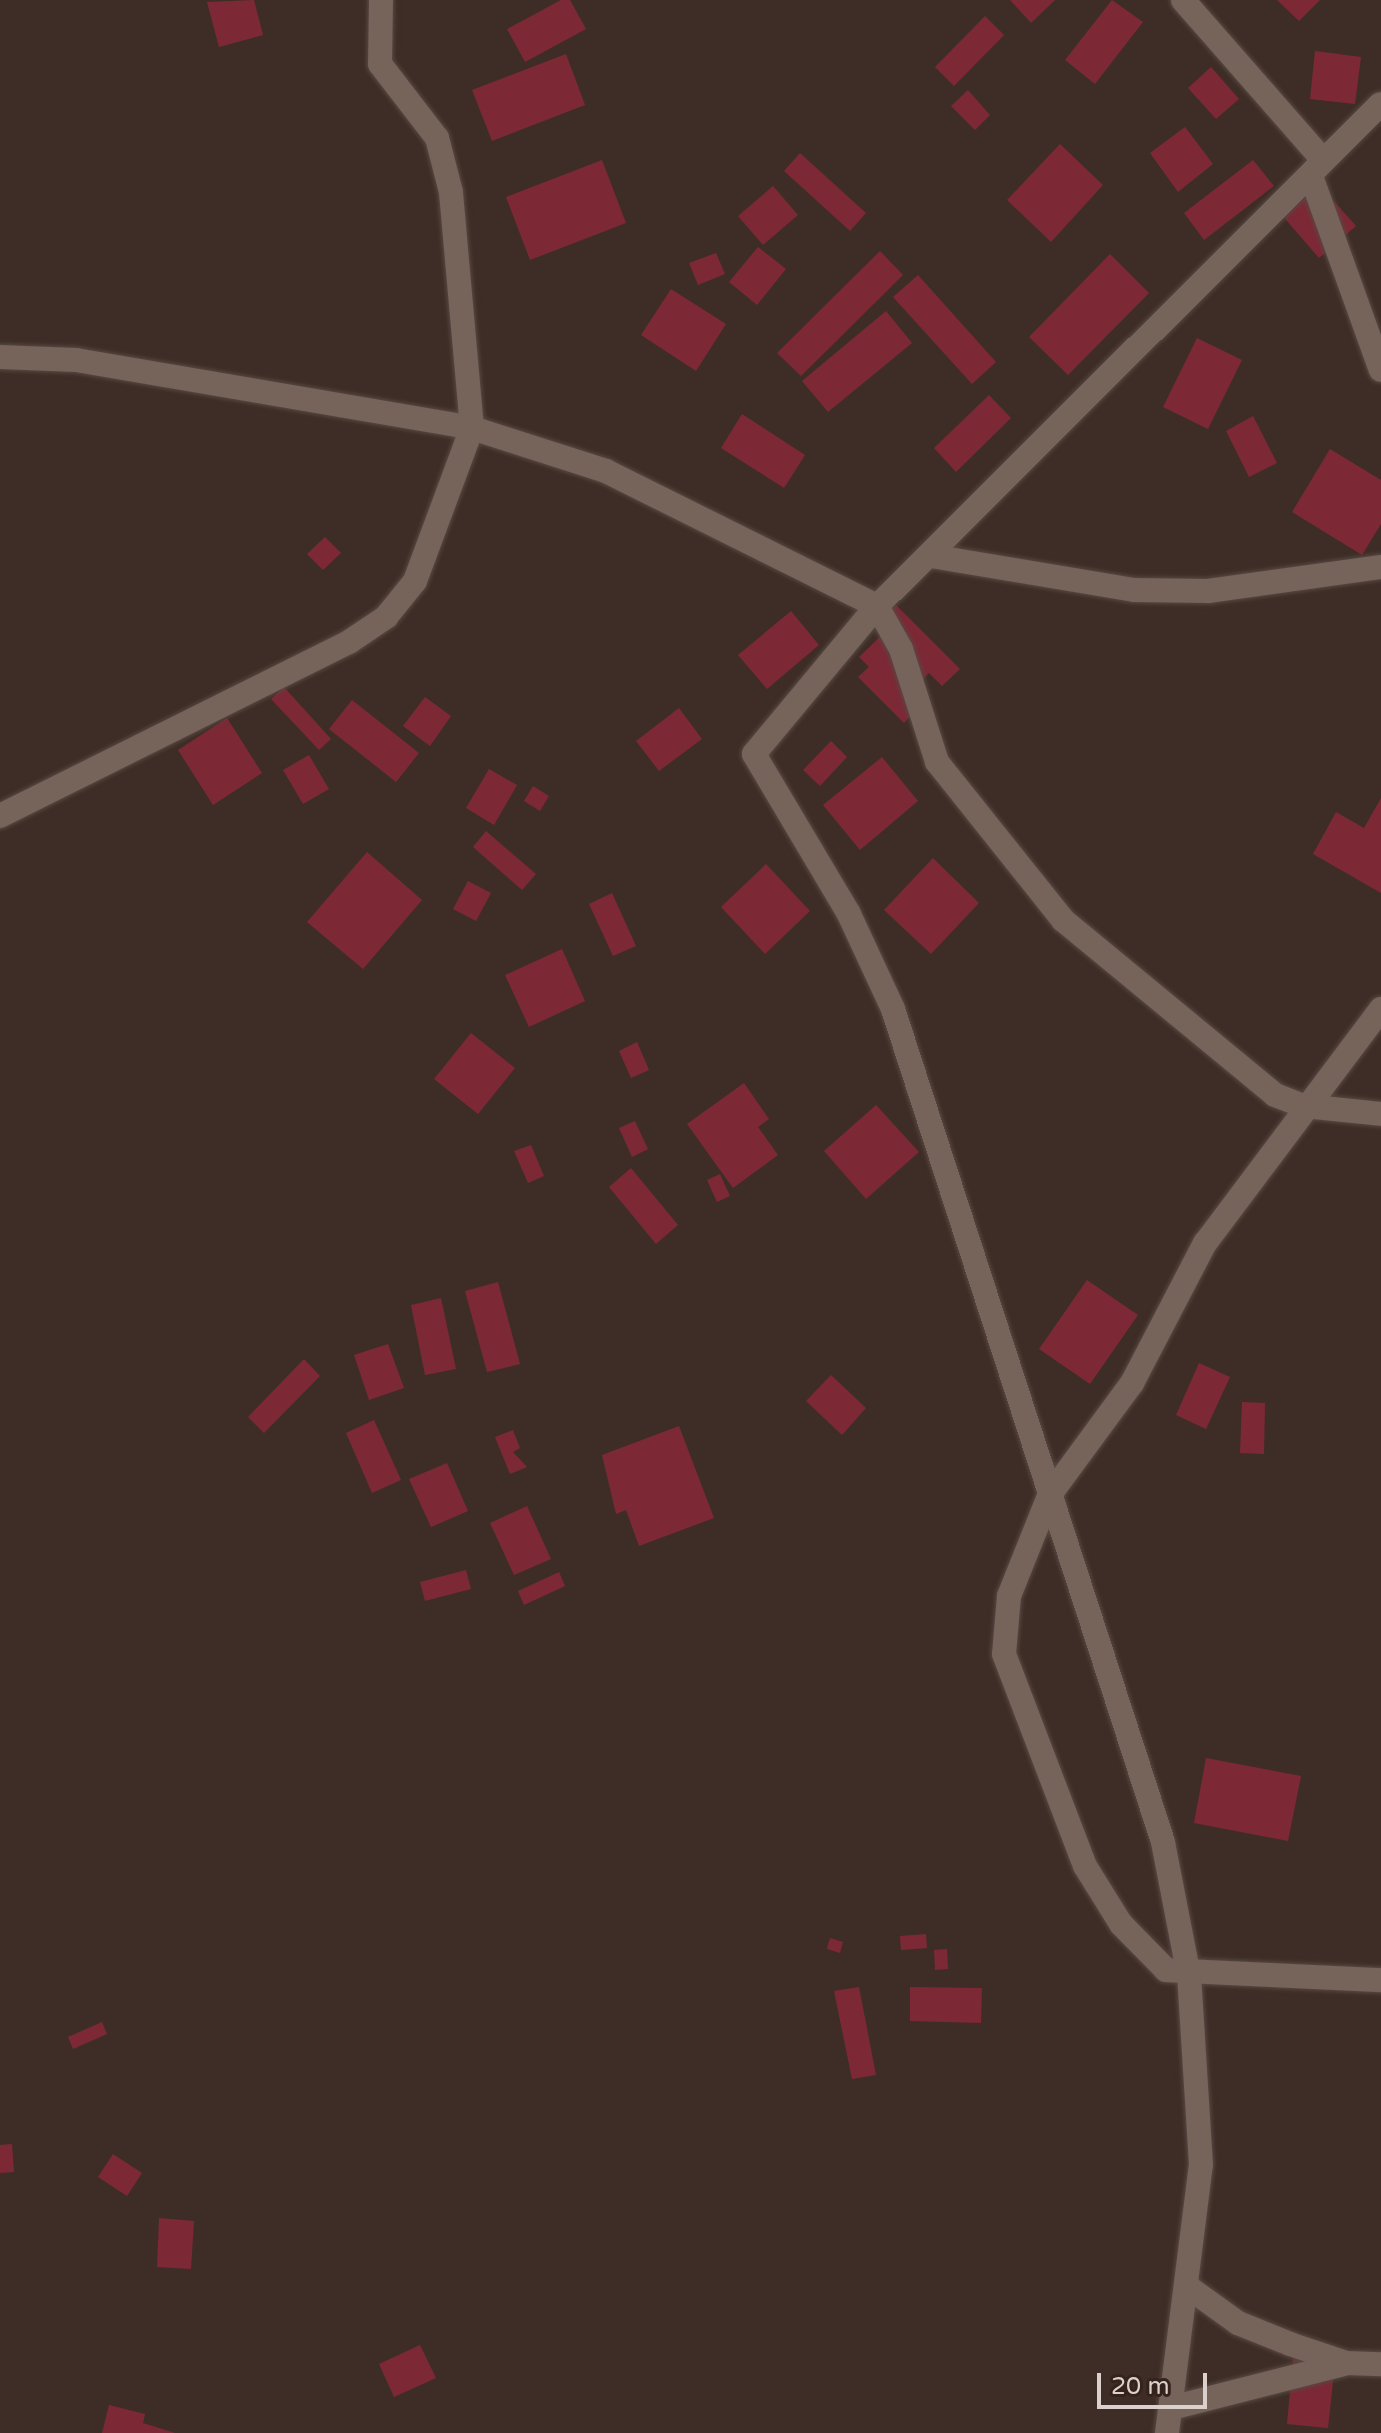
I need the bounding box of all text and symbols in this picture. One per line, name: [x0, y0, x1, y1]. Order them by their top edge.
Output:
scale bar: [1101, 2357, 1211, 2407]
text: 20 m: [1111, 2372, 1169, 2401]

